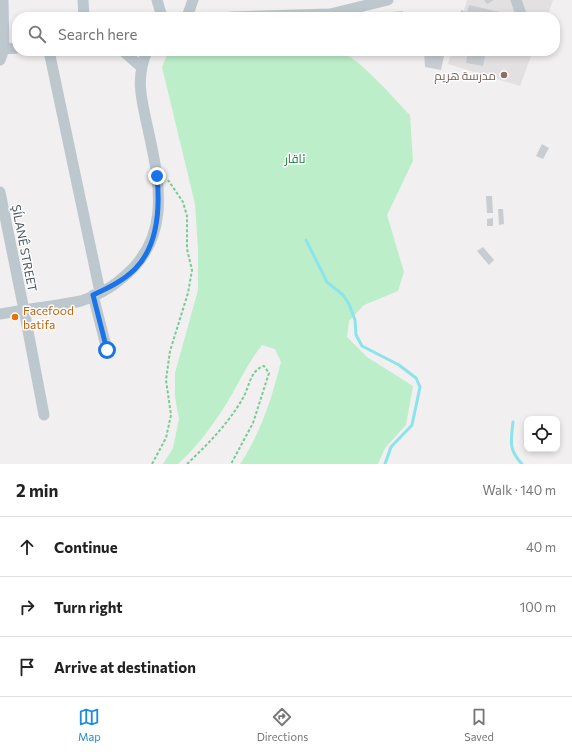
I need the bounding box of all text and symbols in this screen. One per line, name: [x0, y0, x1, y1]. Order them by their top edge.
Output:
search box: [12, 12, 560, 56]
icon: search: [26, 23, 48, 45]
text: Search here: [58, 25, 137, 43]
place label: مدرسة هريم: [434, 68, 496, 84]
marker: مدرسة هريم: [499, 70, 509, 80]
park label: ئاقار: [284, 151, 305, 166]
route end: [148, 167, 166, 185]
street label: ŞÍLANÊ STREET: [10, 203, 40, 293]
place label: Facefood batifa: [23, 303, 74, 331]
marker: Facefood batifa: [10, 312, 20, 322]
route start: [98, 341, 116, 359]
map controls: [524, 416, 560, 452]
button: locate: [524, 416, 560, 452]
text: 2 min: [16, 480, 58, 501]
text: Walk · 140 m: [483, 482, 556, 498]
icon: ahead: [16, 536, 38, 558]
text: Continue: [54, 538, 118, 556]
text: 40 m: [526, 539, 556, 555]
icon: right: [16, 596, 38, 618]
text: Turn right: [54, 598, 123, 616]
text: 100 m: [520, 599, 556, 615]
icon: arrive: [16, 656, 38, 678]
text: Arrive at destination: [54, 658, 196, 676]
tab: Map: [78, 706, 101, 743]
tab: Directions: [257, 706, 308, 743]
tab: Saved: [464, 706, 494, 743]

